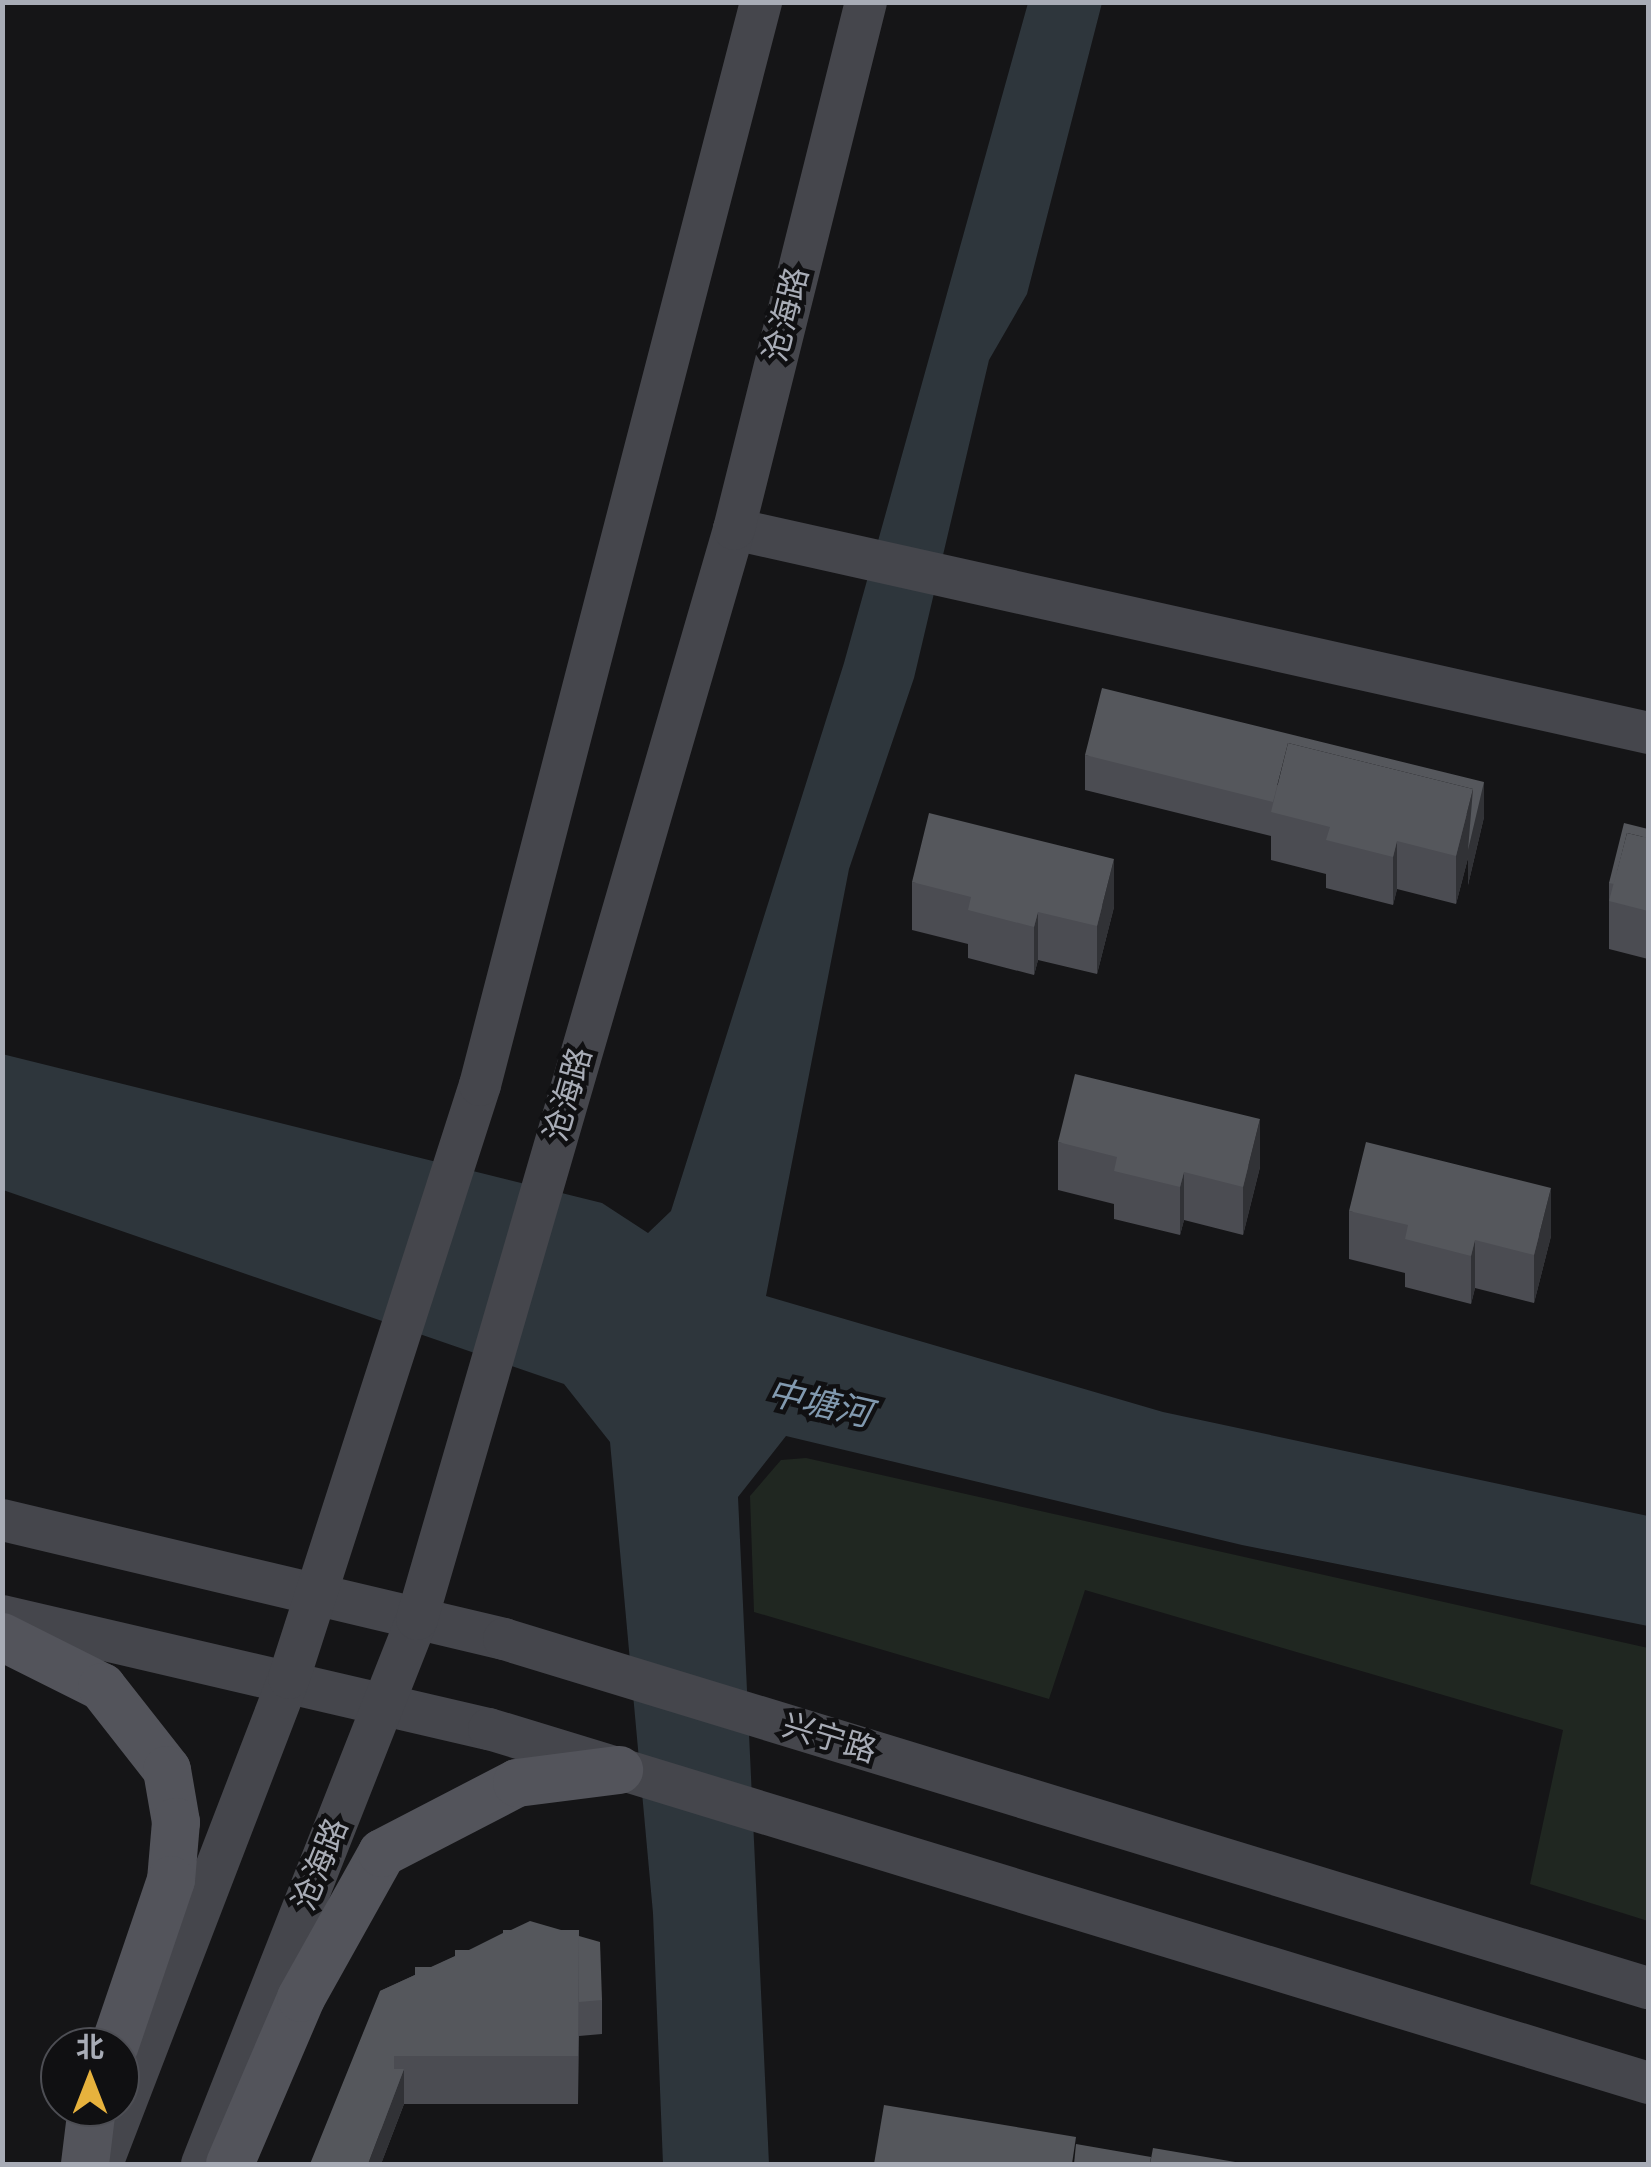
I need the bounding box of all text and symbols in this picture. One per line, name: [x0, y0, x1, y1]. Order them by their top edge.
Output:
street label: 沧海路: [758, 264, 818, 366]
street label: 沧海路: [538, 1044, 602, 1146]
water label: 中塘河: [763, 1373, 875, 1437]
street label: 兴宁路: [777, 1708, 881, 1772]
street label: 沧海路: [286, 1813, 358, 1917]
north arrow: [40, 2027, 140, 2127]
text: 北: [76, 2032, 104, 2065]

